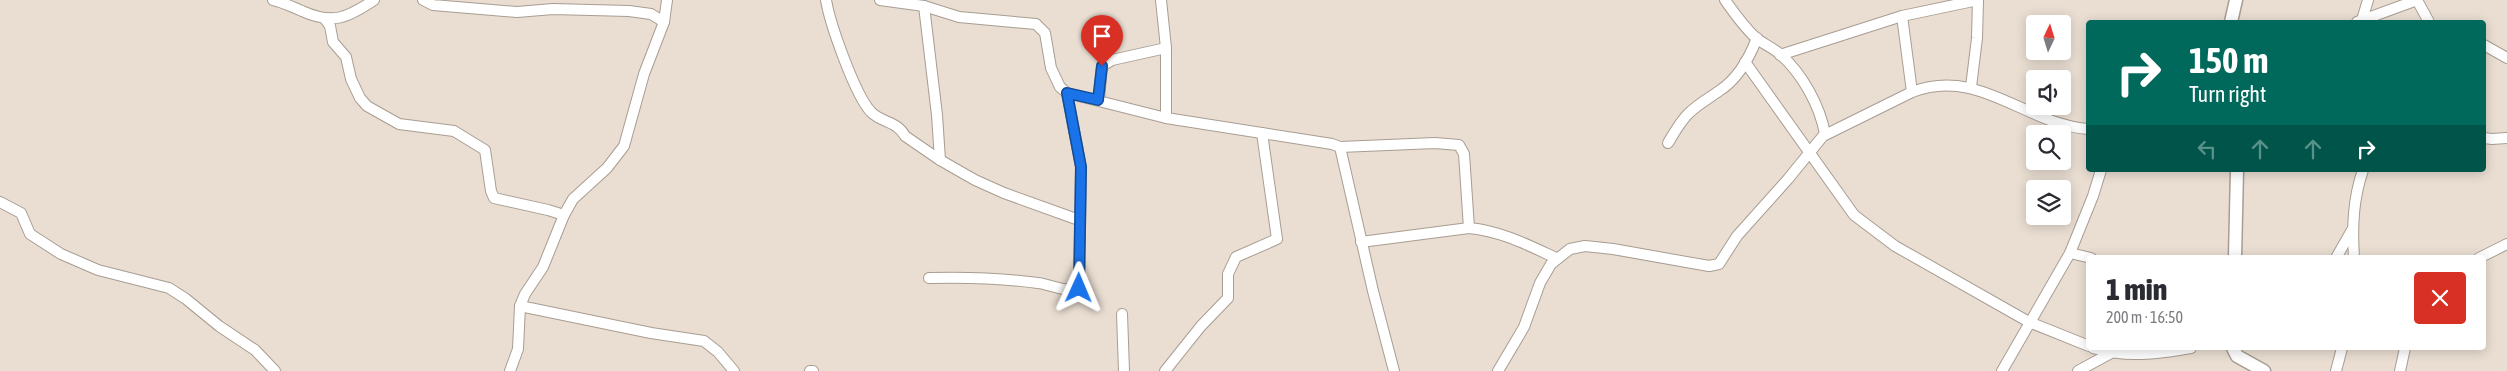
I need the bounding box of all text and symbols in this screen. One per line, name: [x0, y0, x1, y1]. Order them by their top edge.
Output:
pin: [1081, 15, 1123, 66]
north arrow: [2026, 15, 2071, 60]
map controls: [2026, 15, 2071, 225]
icon: arrive: [1088, 22, 1116, 50]
icon: right: [2106, 40, 2171, 105]
text: 150 m: [2189, 40, 2268, 80]
button: sound: [2026, 70, 2071, 115]
text: Turn right: [2189, 81, 2266, 107]
button: search: [2026, 125, 2071, 170]
icon: left: [2193, 135, 2221, 163]
icon: ahead: [2246, 135, 2274, 163]
icon: ahead: [2299, 135, 2327, 163]
icon: right: [2352, 135, 2380, 163]
button: layers: [2026, 180, 2071, 225]
position arrow: [1052, 261, 1104, 313]
text: 1 min: [2106, 272, 2167, 306]
button: close: [2414, 272, 2466, 324]
text: 200 m · 16:50: [2106, 308, 2183, 326]

